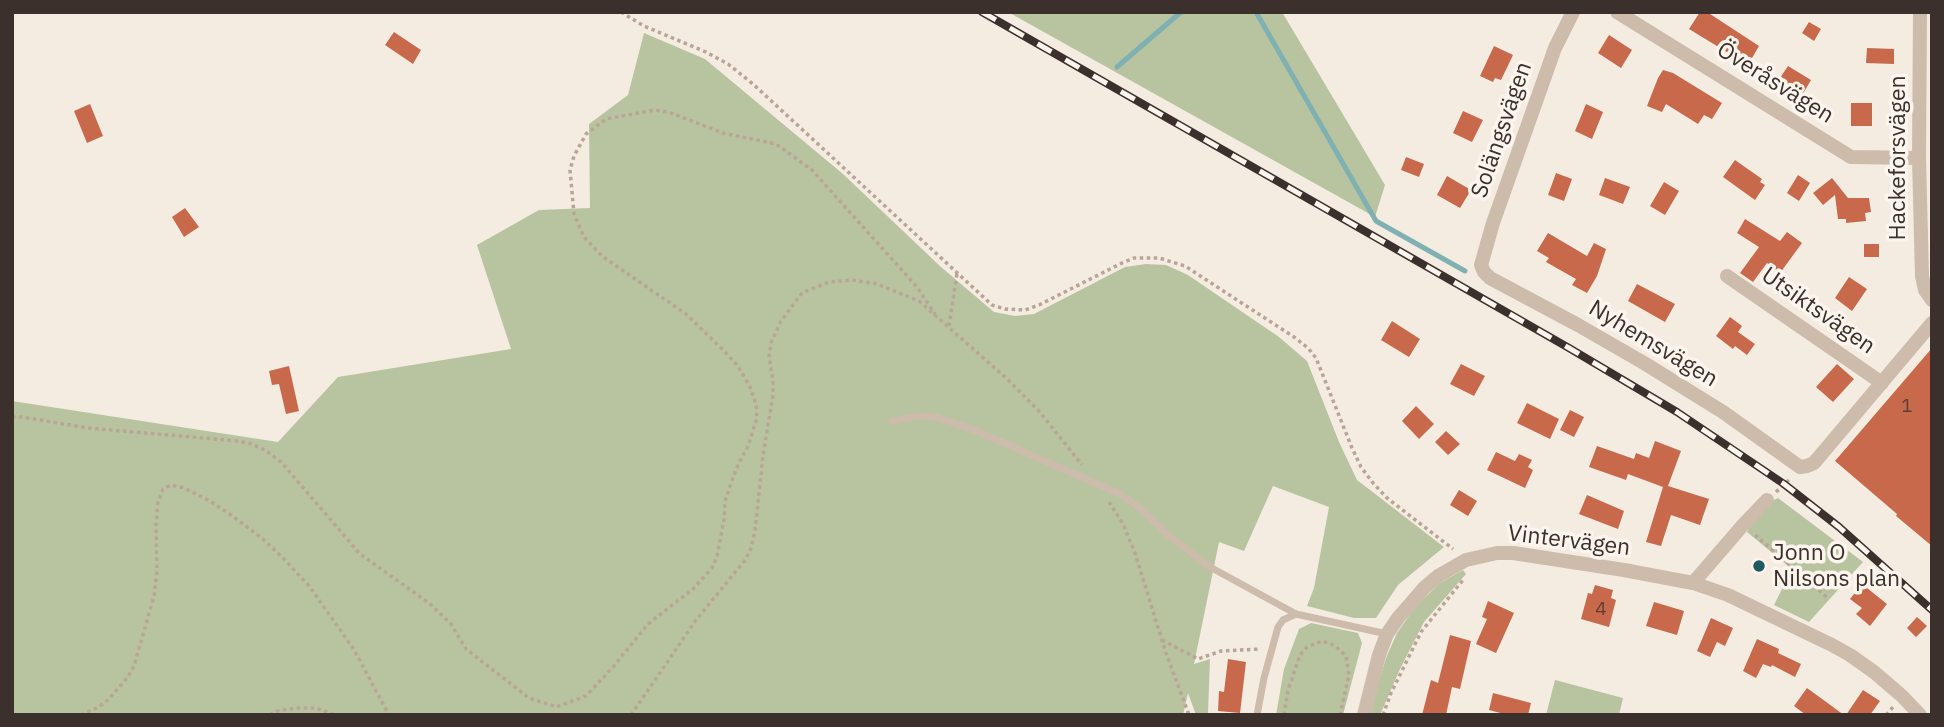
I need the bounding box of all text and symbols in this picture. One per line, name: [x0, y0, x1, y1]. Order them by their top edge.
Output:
street label: Överåsvägen: [1711, 36, 1839, 130]
street label: Solängsvägen: [1466, 58, 1538, 202]
street label: Hackeforsvägen: [1884, 75, 1912, 241]
street label: Utsiktsvägen: [1756, 262, 1880, 360]
street label: Nyhemsvägen: [1584, 295, 1722, 393]
house number: 1: [1901, 396, 1913, 418]
street label: Vintervägen: [1506, 520, 1632, 562]
place label: Jonn O Nilsons plan: [1773, 539, 1900, 593]
marker: Jonn O Nilsons plan: [1751, 558, 1767, 574]
house number: 4: [1595, 599, 1607, 621]

